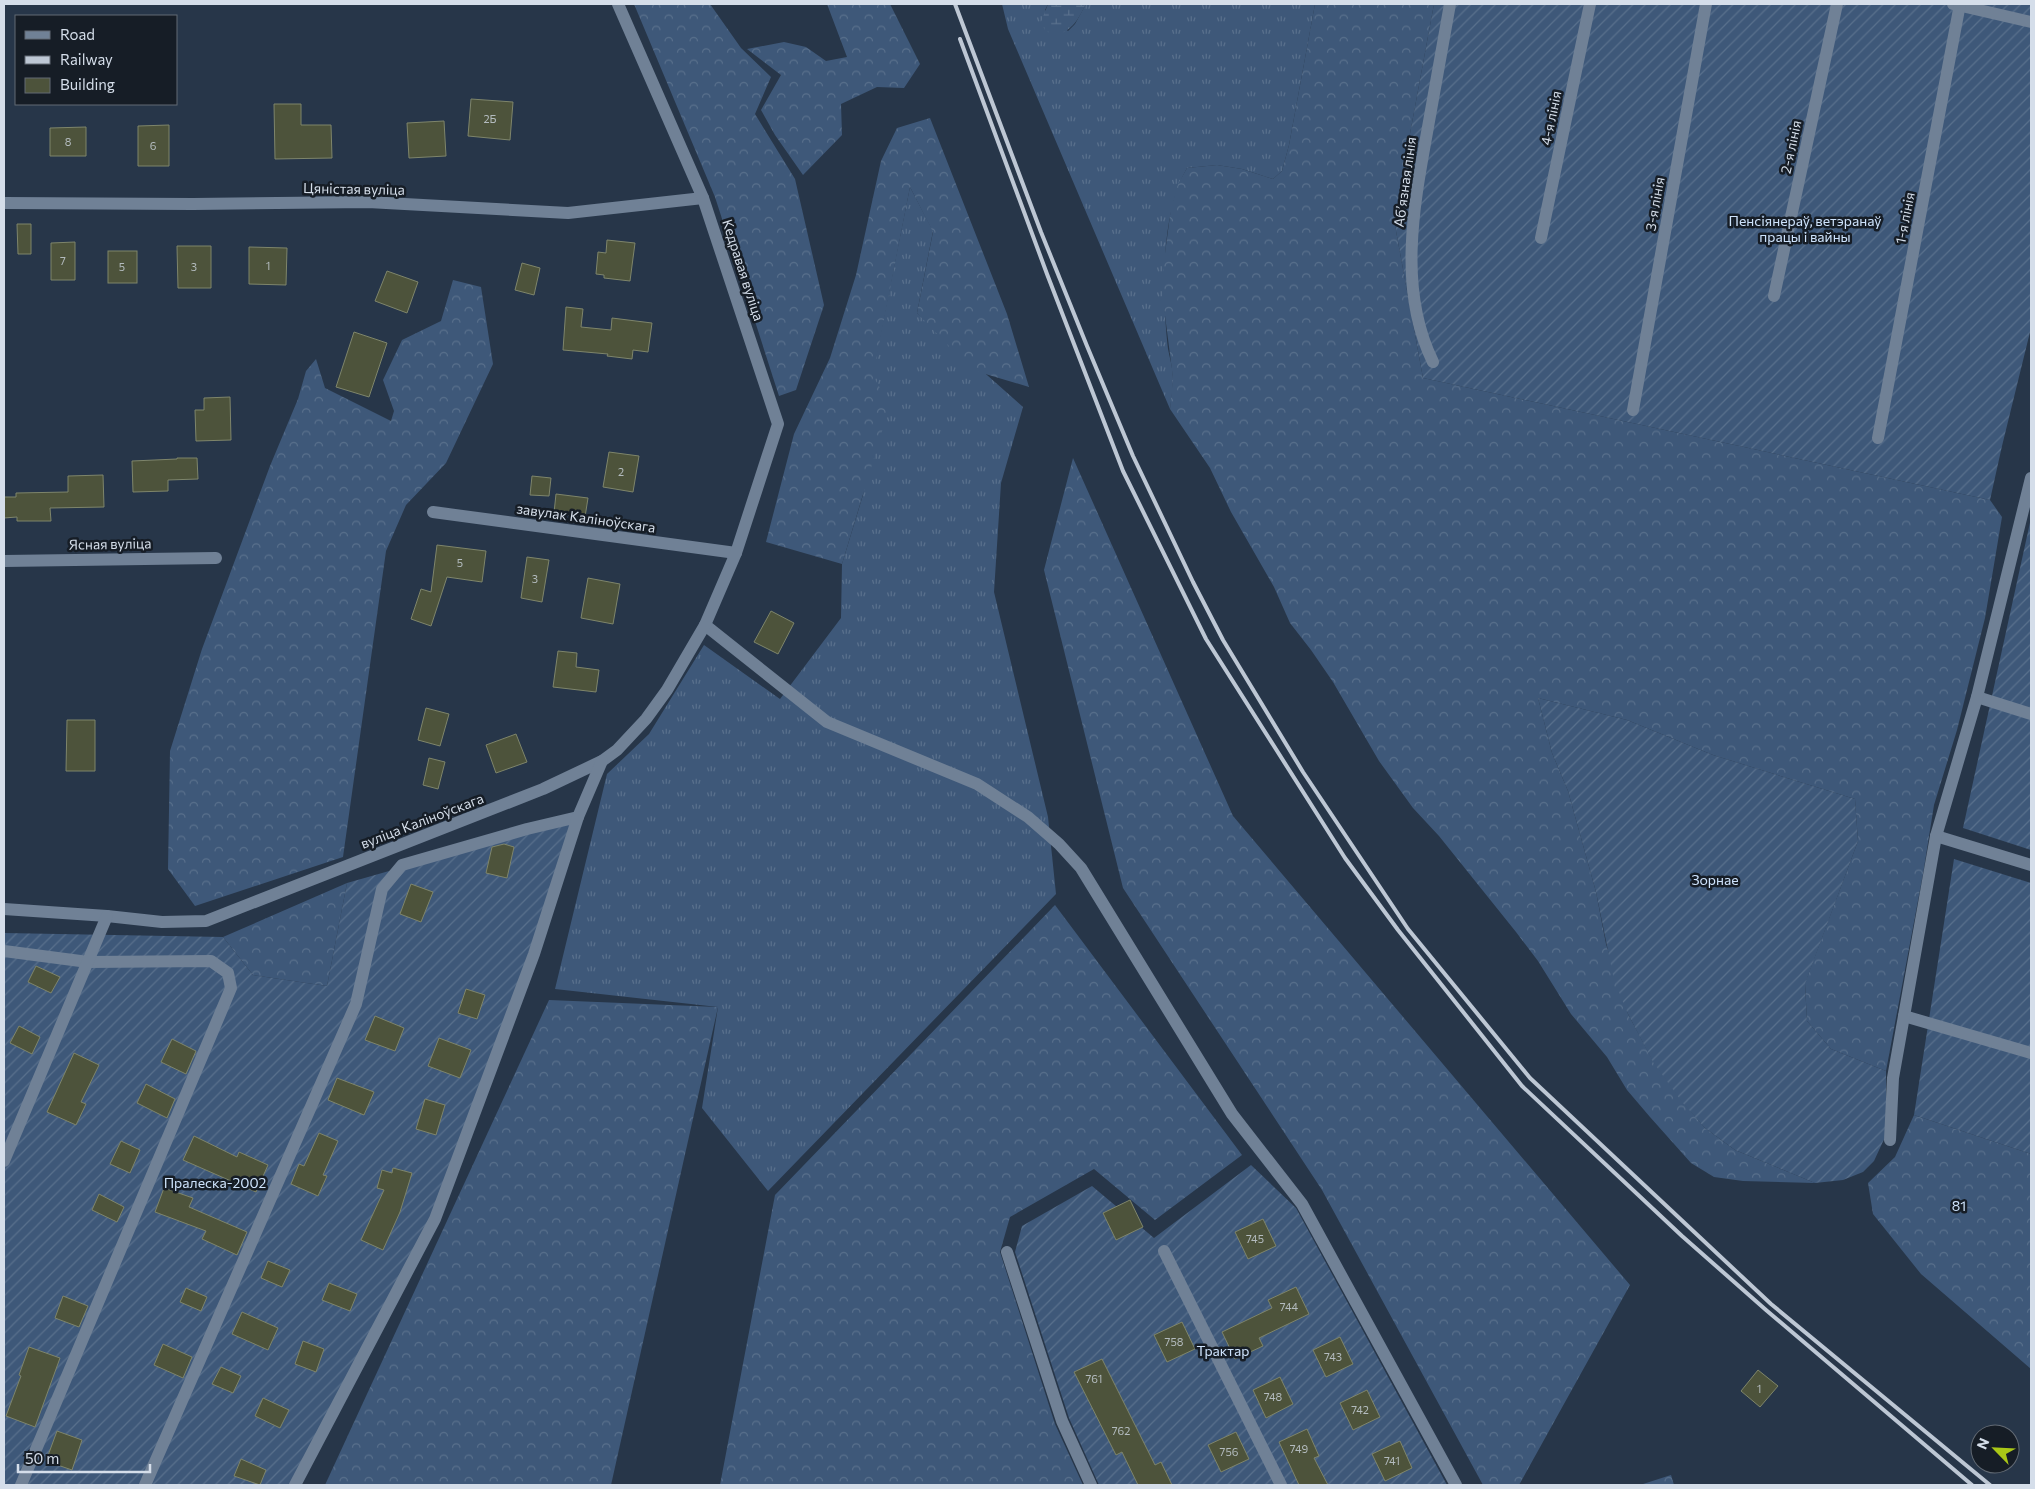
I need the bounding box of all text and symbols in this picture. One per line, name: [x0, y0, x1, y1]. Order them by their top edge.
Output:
legend: [15, 15, 178, 105]
text: Road: [60, 25, 95, 43]
text: Railway: [60, 50, 113, 68]
text: Building: [60, 75, 115, 93]
street label: 4-я лінія: [1536, 89, 1565, 147]
house number: 2Б: [484, 112, 497, 125]
street label: 2-я лінія: [1777, 119, 1804, 175]
house number: 8: [65, 135, 72, 148]
street label: Абʼязная лінія: [1390, 136, 1419, 228]
house number: 6: [150, 139, 157, 152]
street label: 3-я лінія: [1641, 176, 1668, 232]
street label: Цяністая вуліца: [303, 179, 405, 198]
street label: 1-я лінія: [1891, 190, 1918, 245]
park label: Пенсіянераў, ветэранаў працы і вайны: [1729, 212, 1881, 245]
street label: Кедравая вуліца: [719, 217, 768, 323]
house number: 7: [60, 254, 66, 267]
house number: 1: [266, 259, 270, 272]
house number: 5: [119, 260, 125, 273]
house number: 3: [191, 260, 197, 273]
house number: 2: [618, 465, 624, 478]
street label: завулак Каліноўскага: [515, 499, 657, 536]
street label: Ясная вуліца: [68, 534, 152, 553]
house number: 5: [457, 556, 463, 569]
house number: 3: [532, 572, 538, 585]
street label: вуліца Каліноўскага: [358, 789, 486, 852]
park label: Зорнае: [1691, 871, 1739, 888]
park label: Пралеска-2002: [164, 1174, 267, 1191]
park label: 81: [1952, 1197, 1966, 1214]
house number: 745: [1246, 1232, 1264, 1245]
house number: 744: [1280, 1300, 1299, 1313]
house number: 758: [1165, 1335, 1184, 1348]
park label: Трактар: [1197, 1342, 1249, 1359]
house number: 743: [1324, 1350, 1342, 1363]
house number: 761: [1085, 1372, 1103, 1385]
house number: 1: [1757, 1382, 1761, 1395]
house number: 748: [1264, 1390, 1283, 1403]
house number: 742: [1351, 1403, 1369, 1416]
house number: 762: [1112, 1424, 1130, 1437]
north arrow: [1970, 1424, 2020, 1474]
text: N: [1973, 1435, 1993, 1452]
scale bar: [18, 1442, 150, 1474]
house number: 749: [1290, 1442, 1309, 1455]
house number: 756: [1220, 1445, 1239, 1458]
text: 50 m: [25, 1449, 59, 1467]
house number: 741: [1384, 1454, 1400, 1467]

